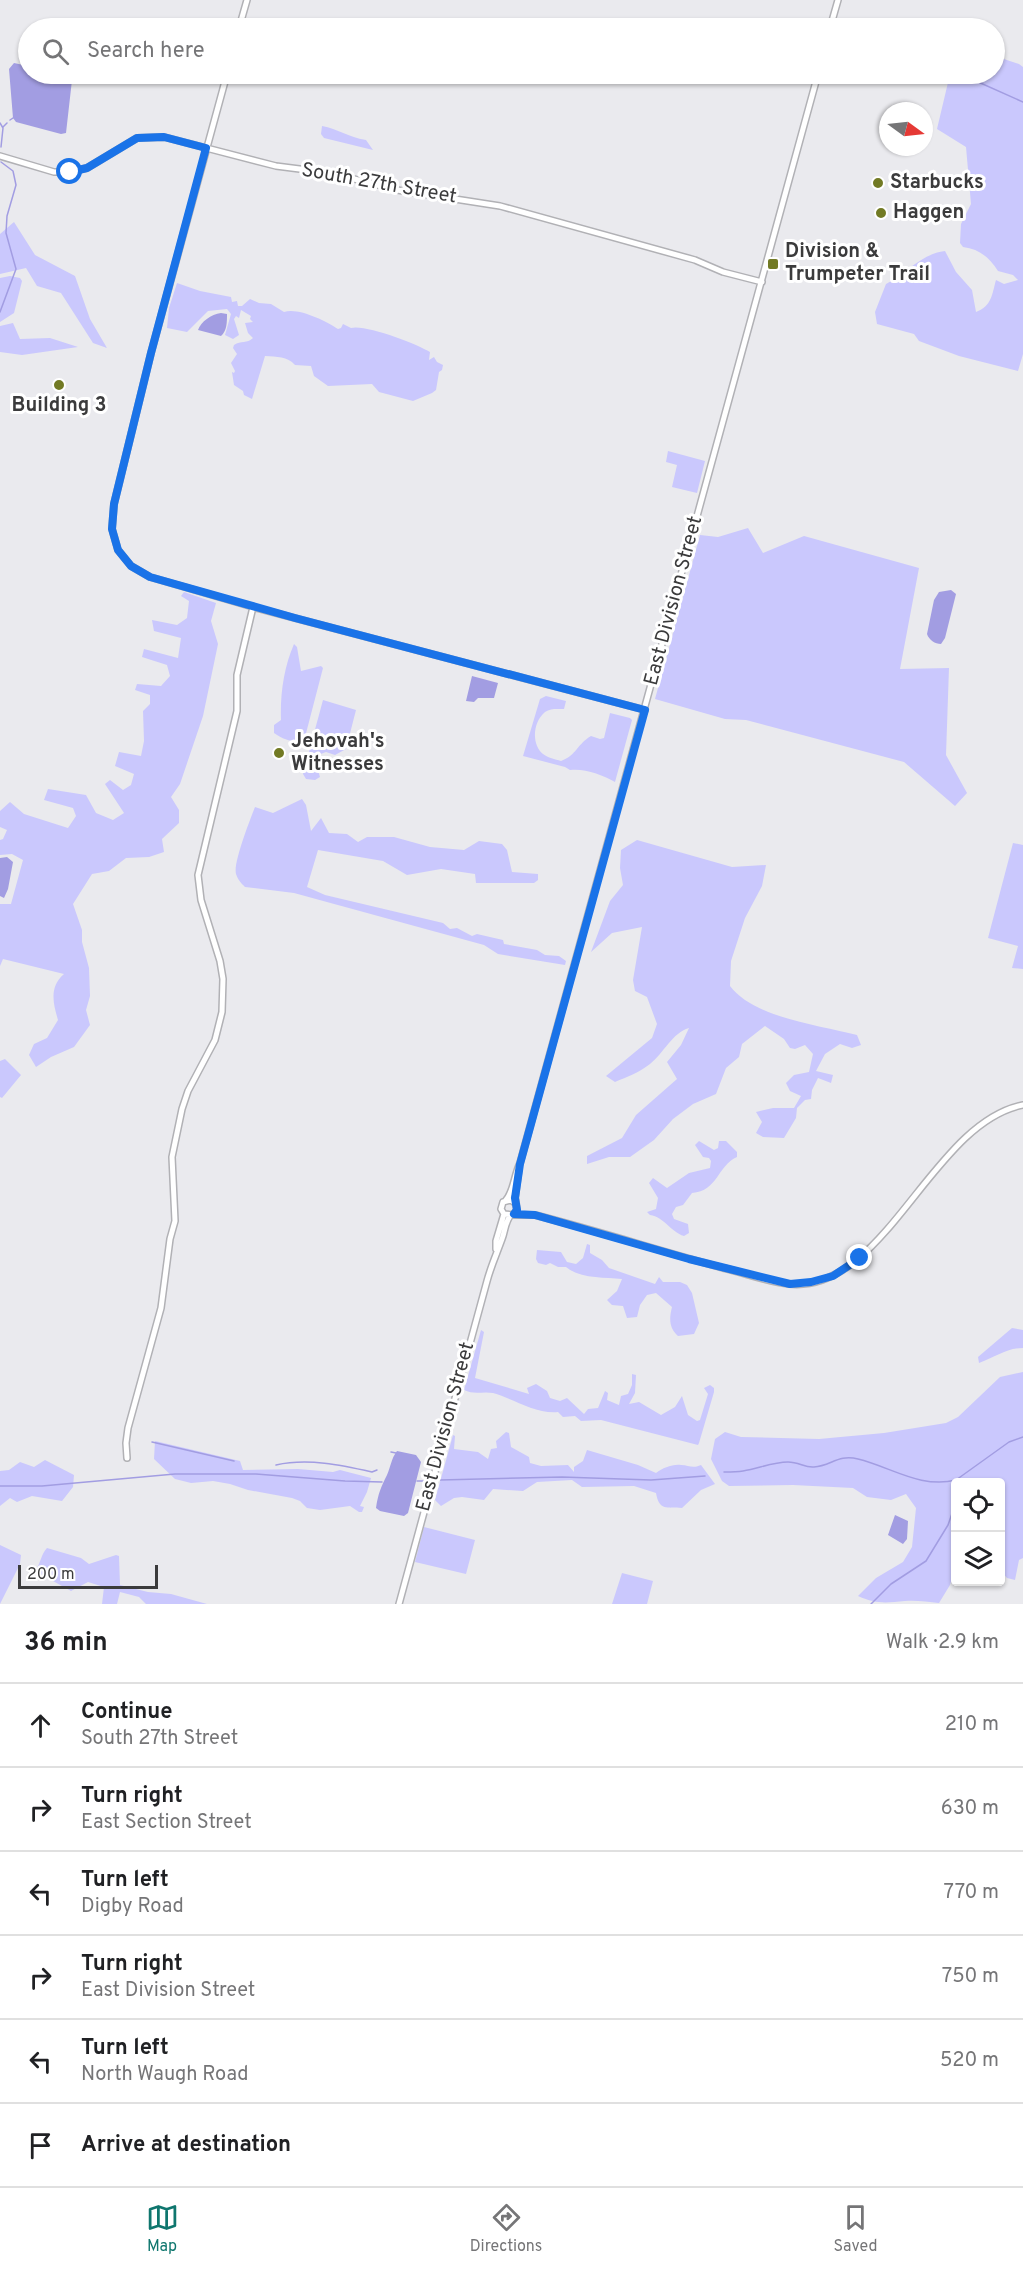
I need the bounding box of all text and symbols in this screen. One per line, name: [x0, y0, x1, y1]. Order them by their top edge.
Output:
search box: [18, 18, 1005, 84]
icon: search: [39, 35, 72, 68]
text: Search here: [87, 38, 205, 65]
north arrow: [879, 102, 933, 156]
route start: [56, 158, 82, 184]
street label: South 27th Street: [299, 158, 459, 210]
place label: Starbucks: [890, 170, 984, 196]
marker: Starbucks: [871, 176, 885, 190]
place label: Haggen: [893, 200, 964, 226]
marker: Haggen: [874, 206, 888, 220]
place label: Division & Trumpeter Trail: [785, 239, 930, 288]
marker: Division & Trumpeter Trail: [766, 257, 780, 271]
marker: Building 3: [52, 378, 66, 392]
place label: Building 3: [12, 393, 106, 419]
street label: East Division Street: [639, 513, 709, 689]
place label: Jehovah's Witnesses: [291, 729, 385, 778]
marker: Jehovah's Witnesses: [272, 746, 286, 760]
route end: [846, 1244, 872, 1270]
street label: East Division Street: [411, 1339, 481, 1515]
map controls: [951, 1478, 1005, 1586]
button: locate: [951, 1478, 1005, 1532]
button: layers: [951, 1532, 1005, 1586]
scale bar: [18, 1562, 158, 1590]
text: 200 m: [27, 1565, 75, 1585]
text: 36 min: [24, 1627, 108, 1660]
text: Walk · 2.9 km: [886, 1630, 999, 1656]
text: Continue: [81, 1699, 172, 1726]
icon: ahead: [24, 1709, 57, 1742]
text: 210 m: [945, 1712, 999, 1738]
text: South 27th Street: [81, 1726, 238, 1752]
text: Turn right: [81, 1783, 183, 1810]
icon: right: [24, 1793, 57, 1826]
text: 630 m: [941, 1796, 999, 1822]
text: East Section Street: [81, 1810, 252, 1836]
text: Turn left: [81, 1867, 169, 1894]
icon: left: [24, 1877, 57, 1910]
text: 770 m: [944, 1880, 999, 1906]
text: Digby Road: [81, 1894, 184, 1920]
text: Turn right: [81, 1951, 183, 1978]
icon: right: [24, 1961, 57, 1994]
text: 750 m: [942, 1964, 999, 1990]
text: East Division Street: [81, 1978, 255, 2004]
text: Turn left: [81, 2035, 169, 2062]
icon: left: [24, 2045, 57, 2078]
text: 520 m: [940, 2048, 999, 2074]
text: North Waugh Road: [81, 2062, 249, 2088]
icon: arrive: [24, 2129, 57, 2162]
text: Arrive at destination: [81, 2132, 291, 2159]
tab: Map: [146, 2201, 179, 2257]
tab: Directions: [470, 2201, 542, 2257]
tab: Saved: [833, 2201, 877, 2257]

